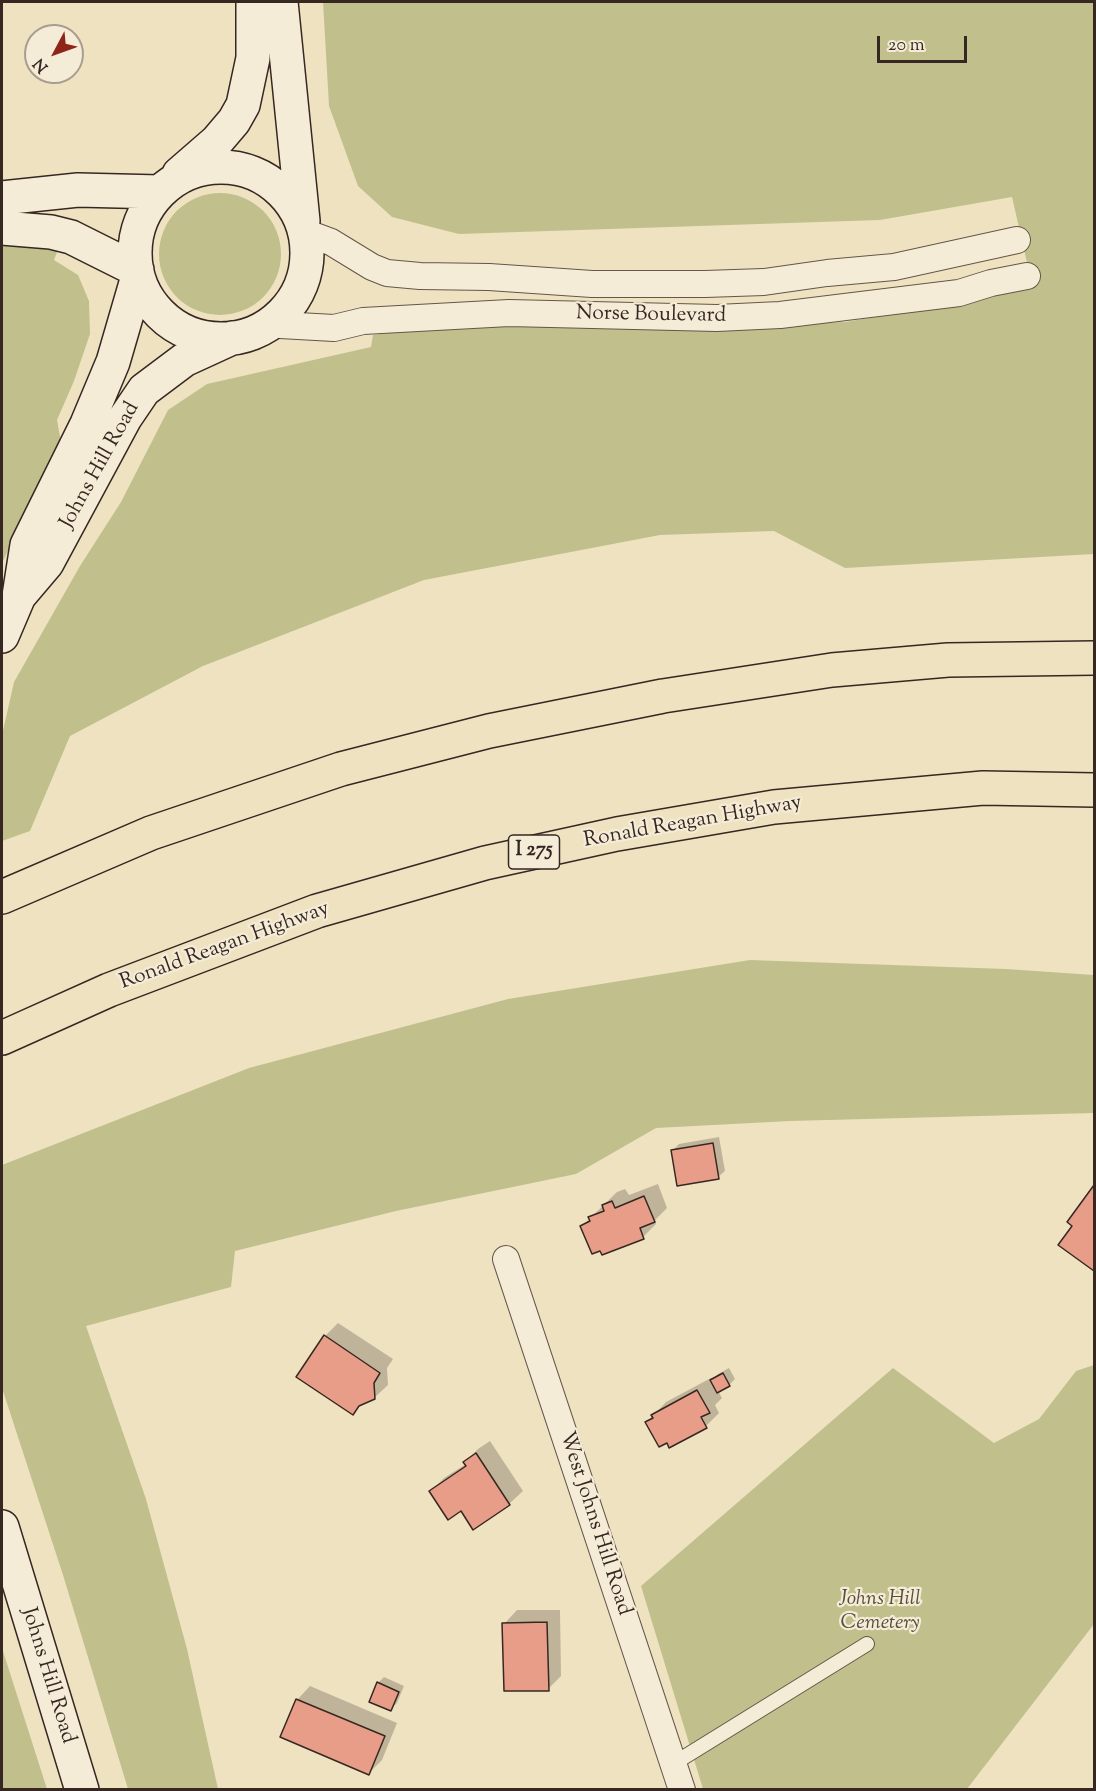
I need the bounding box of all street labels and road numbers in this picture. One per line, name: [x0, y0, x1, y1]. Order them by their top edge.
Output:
street label: Norse Boulevard: [576, 302, 726, 330]
street label: Johns Hill Road: [56, 398, 146, 534]
street label: Ronald Reagan Highway: [582, 791, 804, 855]
road number: I 275: [508, 835, 560, 869]
street label: Ronald Reagan Highway: [117, 897, 333, 997]
street label: West Johns Hill Road: [552, 1429, 636, 1619]
street label: Johns Hill Road: [14, 1605, 80, 1747]

